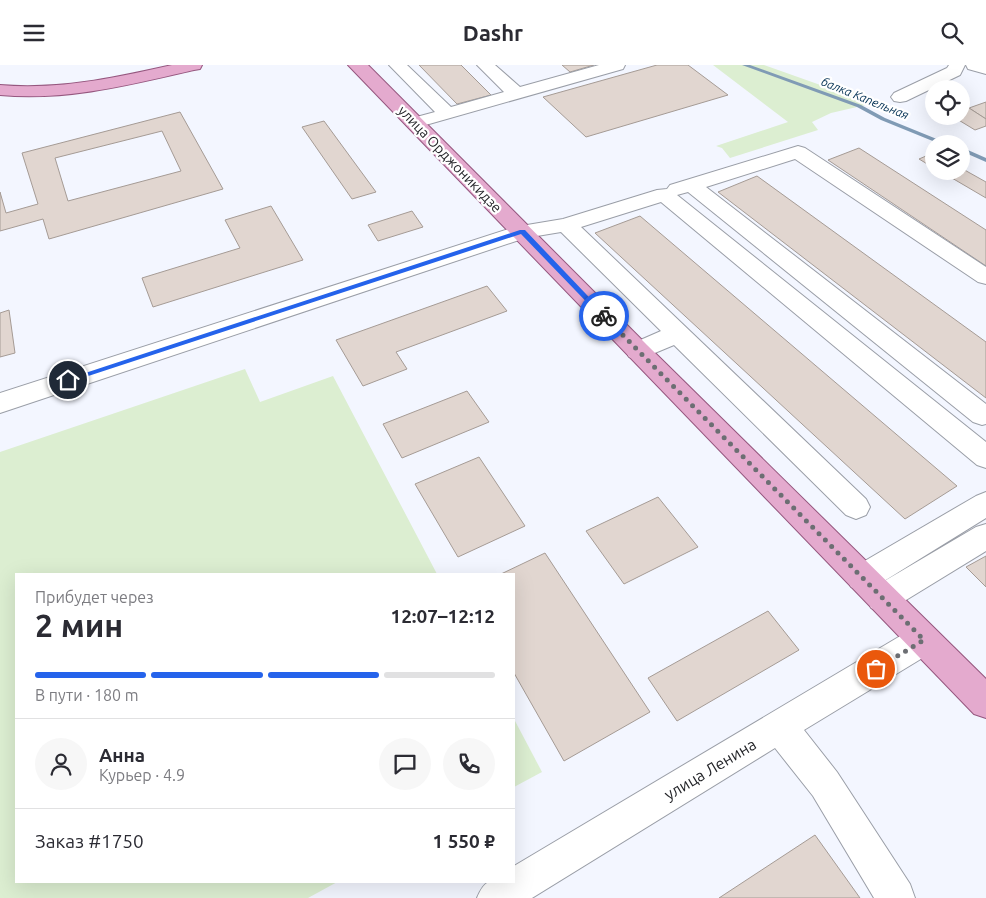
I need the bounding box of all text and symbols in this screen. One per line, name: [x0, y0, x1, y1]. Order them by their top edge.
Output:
icon: menu: [20, 19, 48, 47]
icon: search: [938, 19, 966, 47]
text: Dashr: [463, 20, 523, 45]
water label: балка Капельная: [819, 75, 911, 121]
map controls: [925, 80, 970, 180]
button: locate: [925, 80, 970, 125]
street label: улица Орджоникидзе: [395, 102, 505, 216]
button: layers: [925, 135, 970, 180]
courier: [579, 291, 629, 341]
icon: bike: [590, 302, 618, 330]
pin: [47, 359, 89, 401]
icon: home: [54, 366, 82, 394]
text: Прибудет через: [35, 588, 154, 606]
text: 12:07–12:12: [390, 605, 495, 627]
text: 2 мин: [35, 607, 123, 643]
pin: [855, 648, 897, 690]
icon: bag: [862, 655, 890, 683]
text: В пути · 180 m: [35, 686, 138, 704]
street label: улица Ленина: [661, 735, 759, 803]
button: person: [35, 738, 87, 790]
button: chat: [379, 738, 431, 790]
button: phone: [443, 738, 495, 790]
text: Анна: [99, 744, 145, 766]
text: Курьер · 4.9: [99, 766, 185, 784]
text: Заказ #1750: [35, 830, 144, 852]
text: 1 550 ₽: [432, 830, 495, 852]

